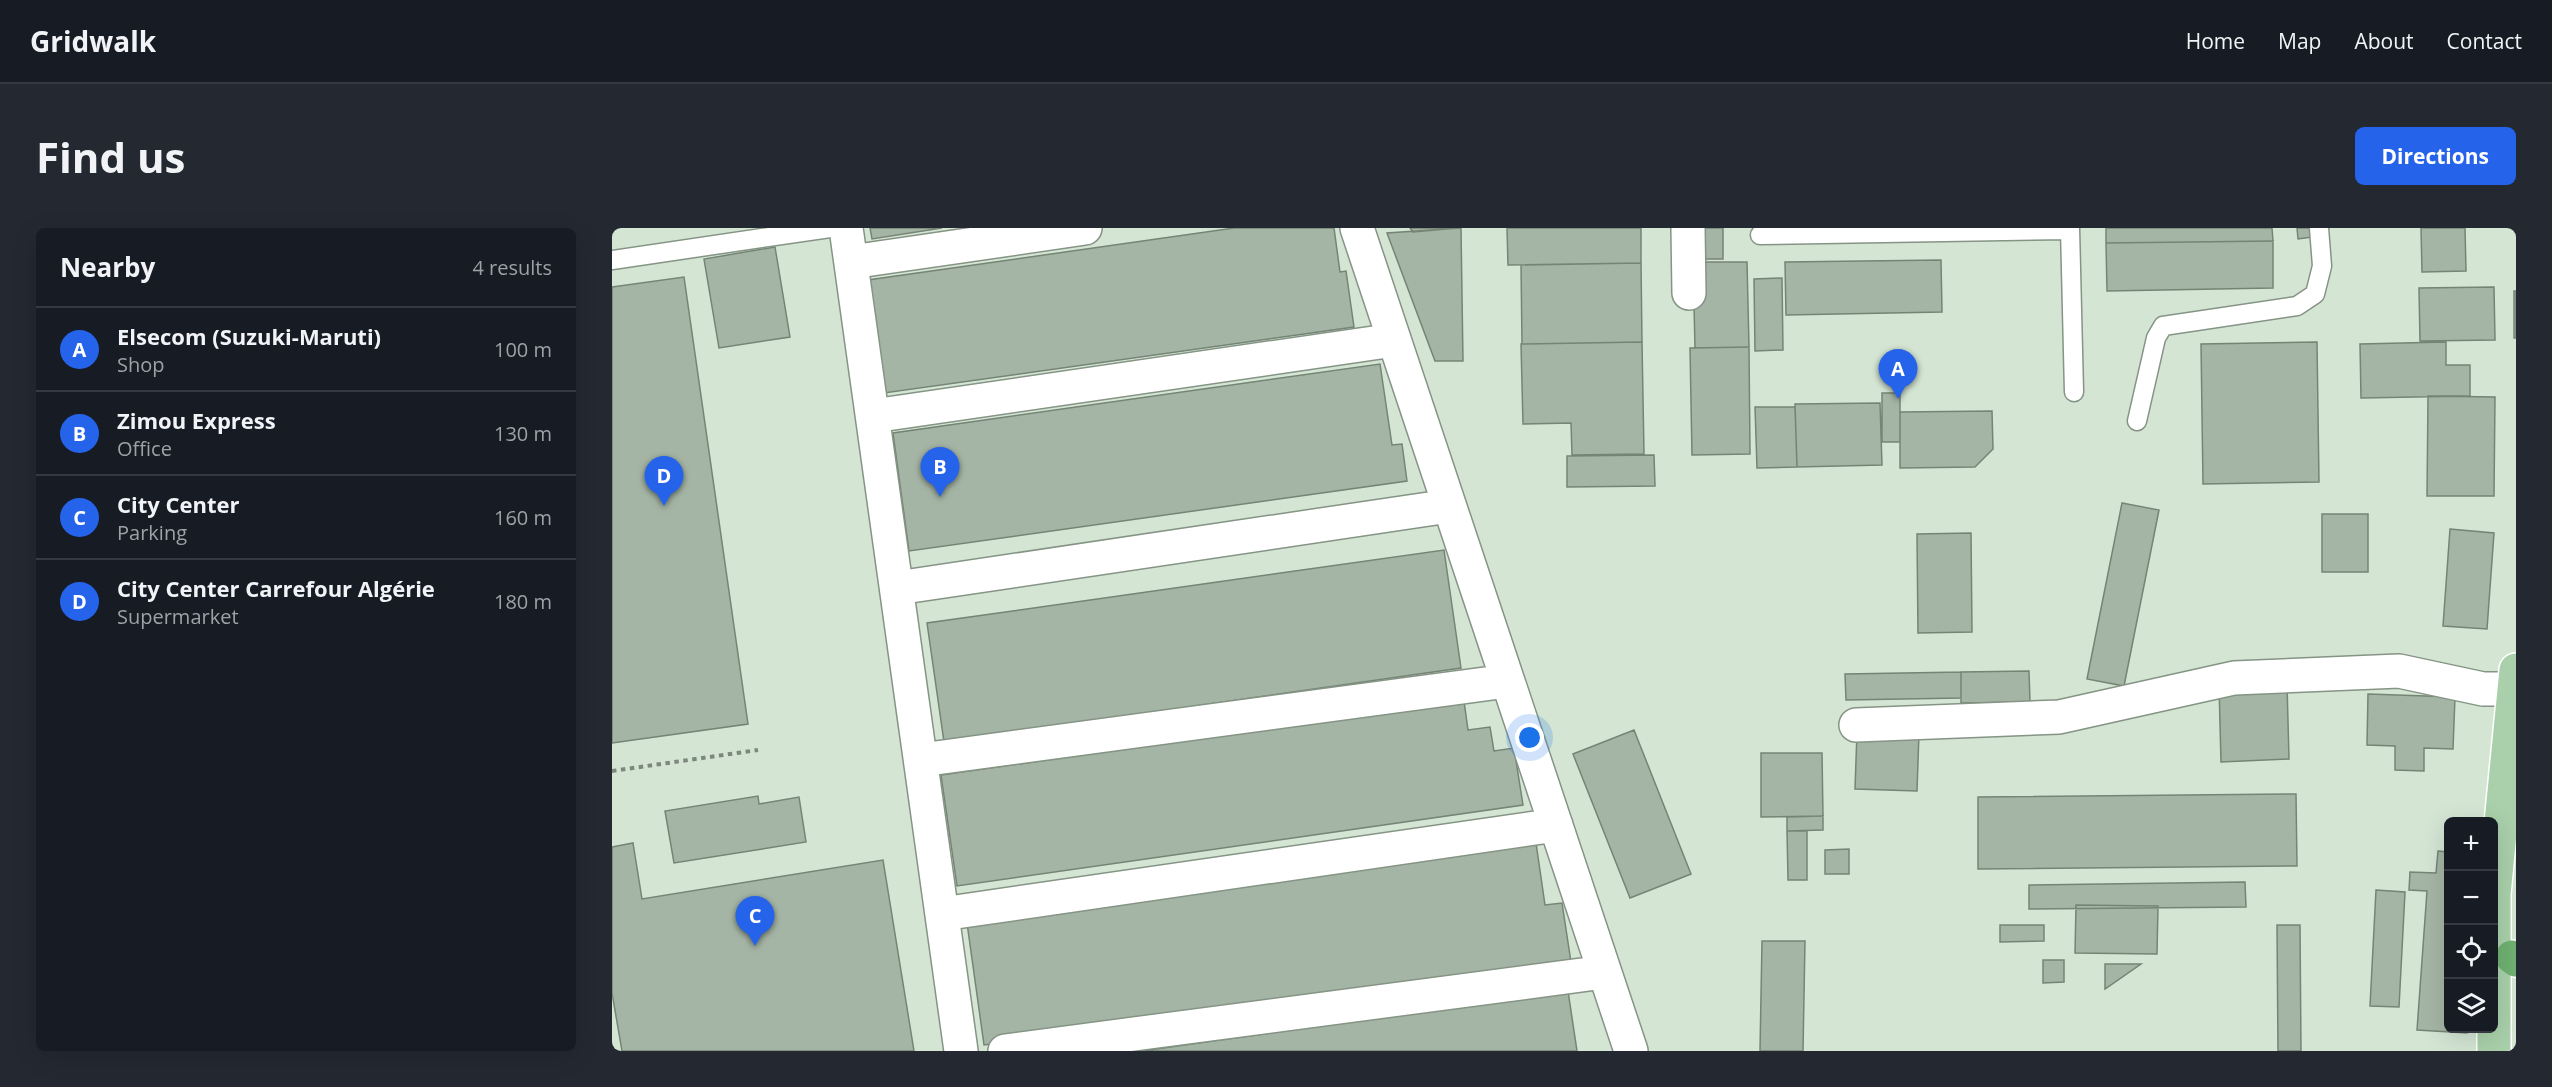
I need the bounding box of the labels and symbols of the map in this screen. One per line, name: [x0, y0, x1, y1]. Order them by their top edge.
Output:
pin: A: [1878, 350, 1918, 399]
pin: B: [920, 448, 960, 497]
pin: D: [644, 456, 684, 506]
your location: [1515, 723, 1544, 752]
pin: C: [736, 896, 774, 946]

